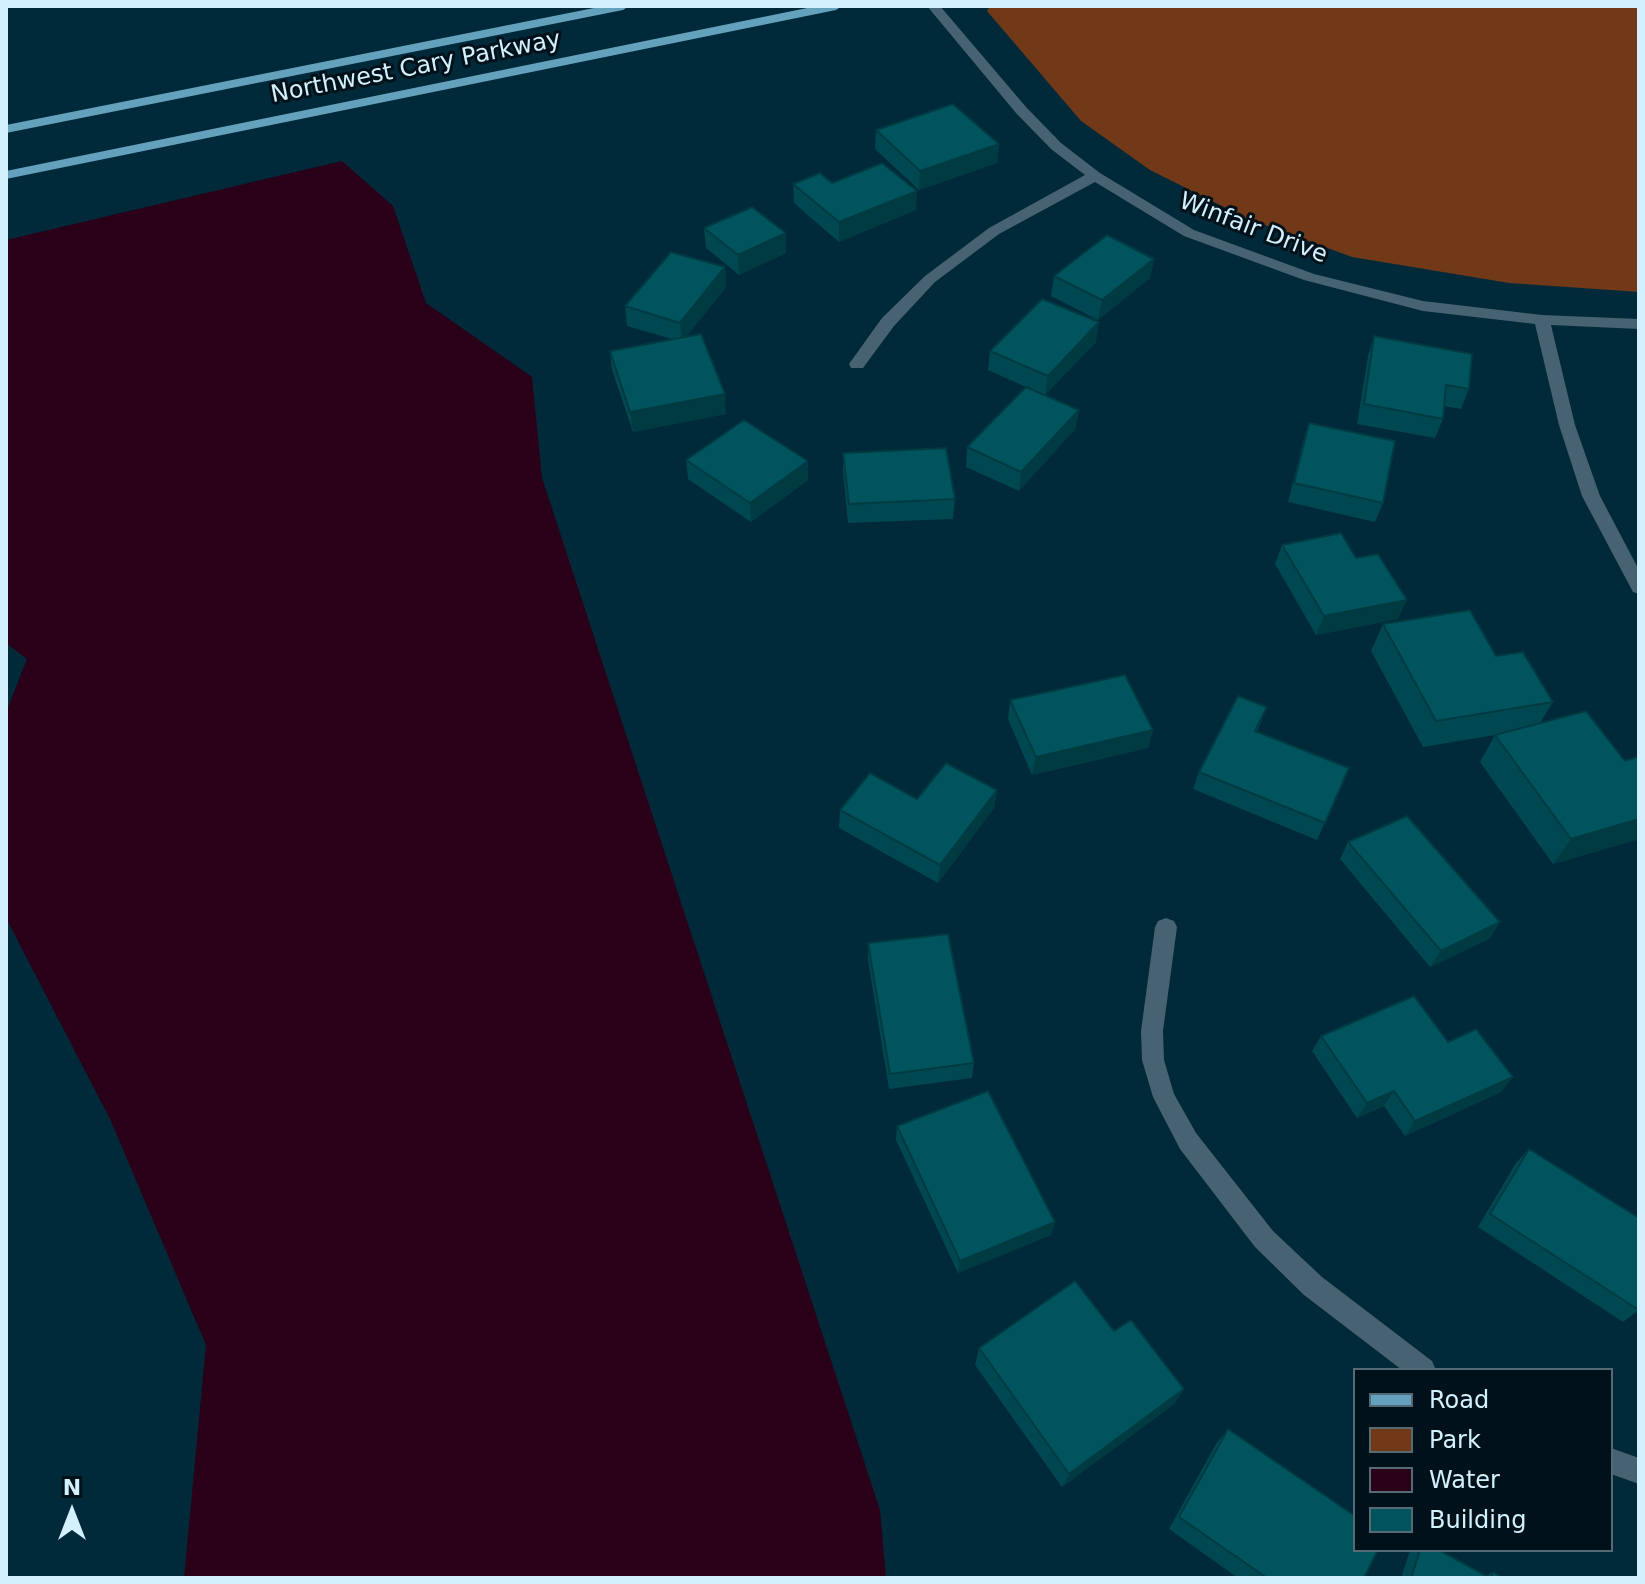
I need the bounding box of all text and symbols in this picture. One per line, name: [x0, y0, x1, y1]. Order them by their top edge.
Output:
street label: Northwest Cary Parkway: [269, 26, 563, 110]
street label: Winfair Drive: [1175, 188, 1331, 270]
legend: [1353, 1368, 1613, 1552]
text: Road: [1429, 1386, 1489, 1414]
text: Park: [1429, 1426, 1481, 1454]
text: Water: [1429, 1466, 1500, 1494]
north arrow: [32, 1472, 112, 1552]
text: N: [63, 1475, 81, 1500]
text: Building: [1429, 1506, 1526, 1534]

